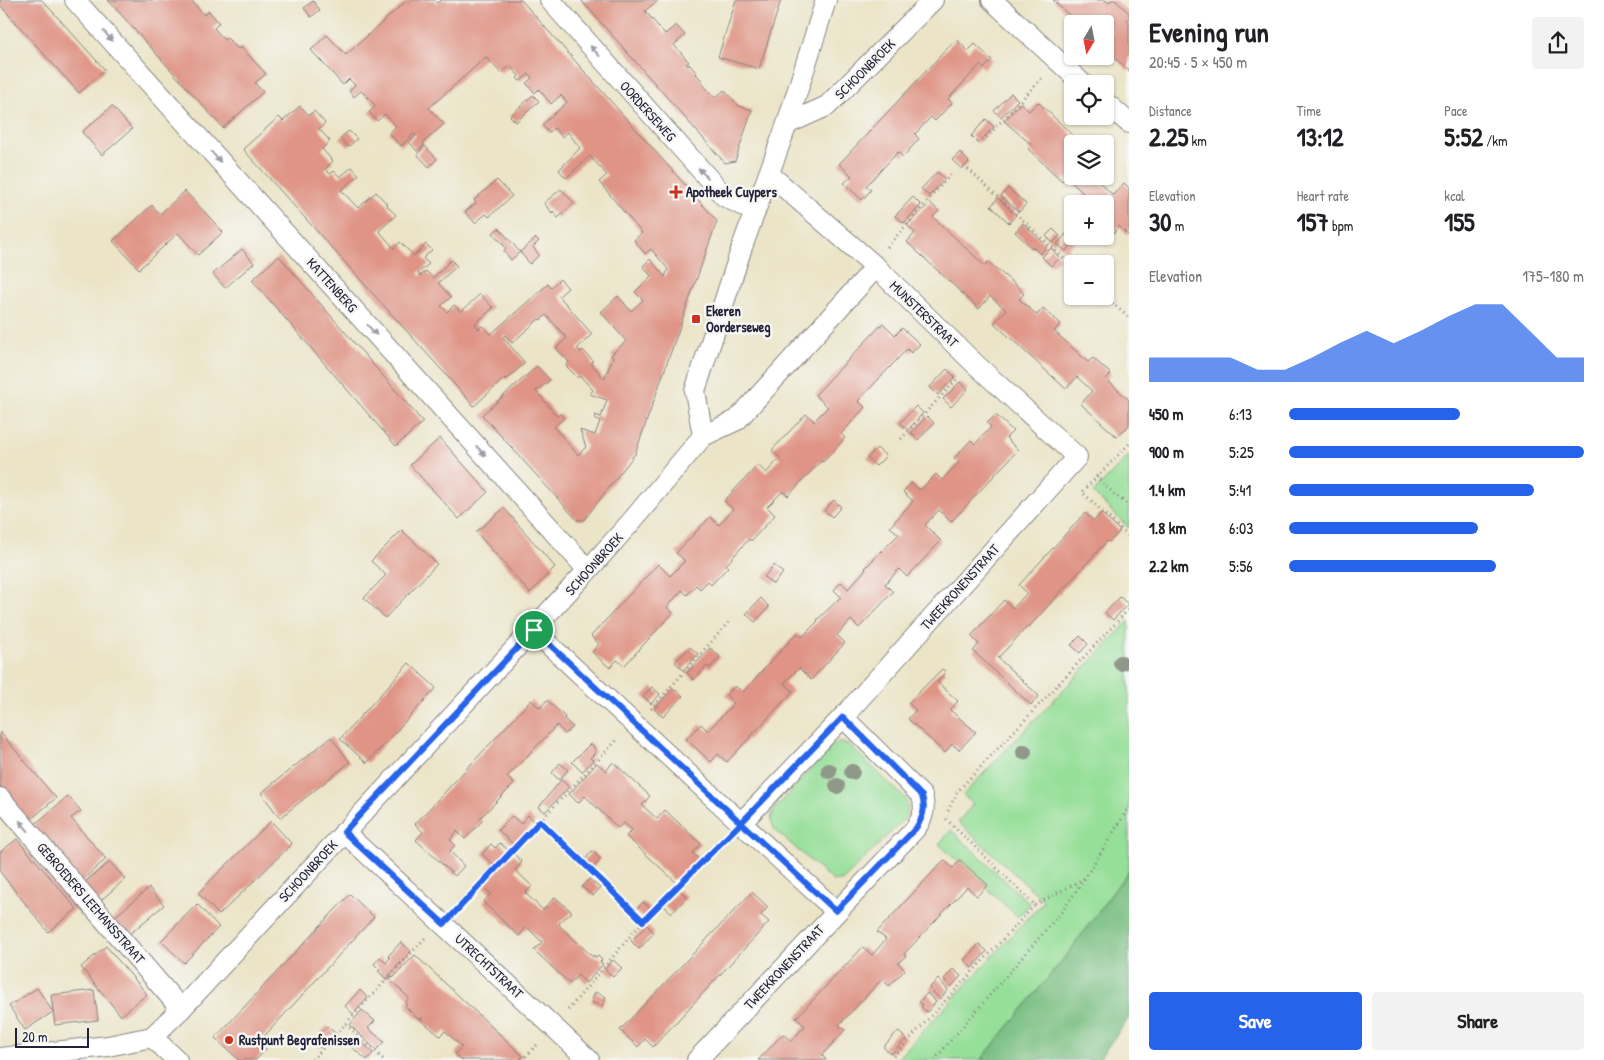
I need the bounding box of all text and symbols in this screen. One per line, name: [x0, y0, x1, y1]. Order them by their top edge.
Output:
text: Evening run: [1149, 13, 1269, 51]
north arrow: [1064, 15, 1114, 65]
map controls: [1064, 15, 1114, 305]
button: share: [1532, 17, 1584, 69]
one-way arrow: [102, 30, 114, 42]
street label: SCHOONBROEK: [830, 34, 900, 103]
one-way arrow: [589, 45, 601, 57]
text: 20:45 · 5 × 450 m: [1149, 51, 1247, 73]
button: locate: [1064, 75, 1114, 125]
street label: OORDERSEWEG: [616, 76, 681, 145]
text: Distance: [1149, 101, 1192, 120]
text: Time: [1297, 101, 1321, 120]
text: Pace: [1444, 101, 1468, 120]
text: 2.25: [1149, 120, 1188, 154]
text: 13:12: [1297, 120, 1344, 154]
text: 5:52: [1444, 120, 1483, 154]
text: km: [1188, 131, 1207, 150]
text: /km: [1483, 131, 1507, 150]
button: layers: [1064, 135, 1114, 185]
one-way arrow: [211, 151, 222, 164]
one-way arrow: [697, 167, 709, 179]
place label: Apotheek Cuypers: [686, 182, 777, 203]
marker: Apotheek Cuypers: [670, 186, 682, 198]
text: Elevation: [1149, 186, 1196, 205]
text: Heart rate: [1297, 186, 1349, 205]
text: kcal: [1444, 186, 1465, 205]
button: +: [1064, 195, 1114, 245]
text: 30: [1149, 205, 1171, 239]
text: 157: [1297, 205, 1329, 239]
text: 155: [1444, 205, 1475, 239]
text: m: [1171, 216, 1184, 235]
text: bpm: [1329, 216, 1353, 235]
street label: KATTENBERG: [303, 253, 362, 316]
button: −: [1064, 255, 1114, 305]
text: Elevation: [1149, 265, 1202, 287]
text: 175–180 m: [1522, 265, 1584, 287]
street label: MUNSTERSTRAAT: [886, 276, 963, 352]
place label: Ekeren Oorderseweg: [706, 301, 770, 338]
marker: Ekeren Oorderseweg: [690, 313, 702, 325]
one-way arrow: [366, 323, 378, 335]
text: 450 m: [1149, 403, 1184, 425]
text: 6:13: [1229, 403, 1252, 425]
text: 900 m: [1149, 441, 1184, 463]
text: 5:25: [1229, 441, 1254, 463]
one-way arrow: [475, 444, 486, 457]
text: 1.4 km: [1149, 479, 1185, 501]
text: 5:41: [1229, 479, 1251, 501]
text: 1.8 km: [1149, 517, 1186, 539]
text: 6:03: [1229, 517, 1253, 539]
street label: SCHOONBROEK: [560, 528, 627, 599]
street label: TWEEKRONENSTRAAT: [916, 539, 1004, 634]
text: 2.2 km: [1149, 555, 1189, 577]
text: 5:56: [1229, 555, 1253, 577]
pin: [513, 609, 555, 651]
icon: arrive: [520, 616, 548, 644]
one-way arrow: [18, 820, 30, 832]
street label: SCHOONBROEK: [274, 835, 342, 906]
street label: GEBROEDERS LEEMANSSTRAAT: [33, 838, 150, 968]
street label: TWEEKRONENSTRAAT: [739, 920, 828, 1013]
street label: UTRECHTSTRAAT: [451, 929, 528, 1003]
button: Save: [1149, 992, 1362, 1050]
button: Share: [1372, 992, 1584, 1050]
scale bar: [15, 1025, 89, 1048]
text: 20 m: [22, 1027, 48, 1046]
place label: Rustpunt Begrafenissen: [239, 1030, 360, 1051]
marker: Rustpunt Begrafenissen: [223, 1034, 235, 1046]

